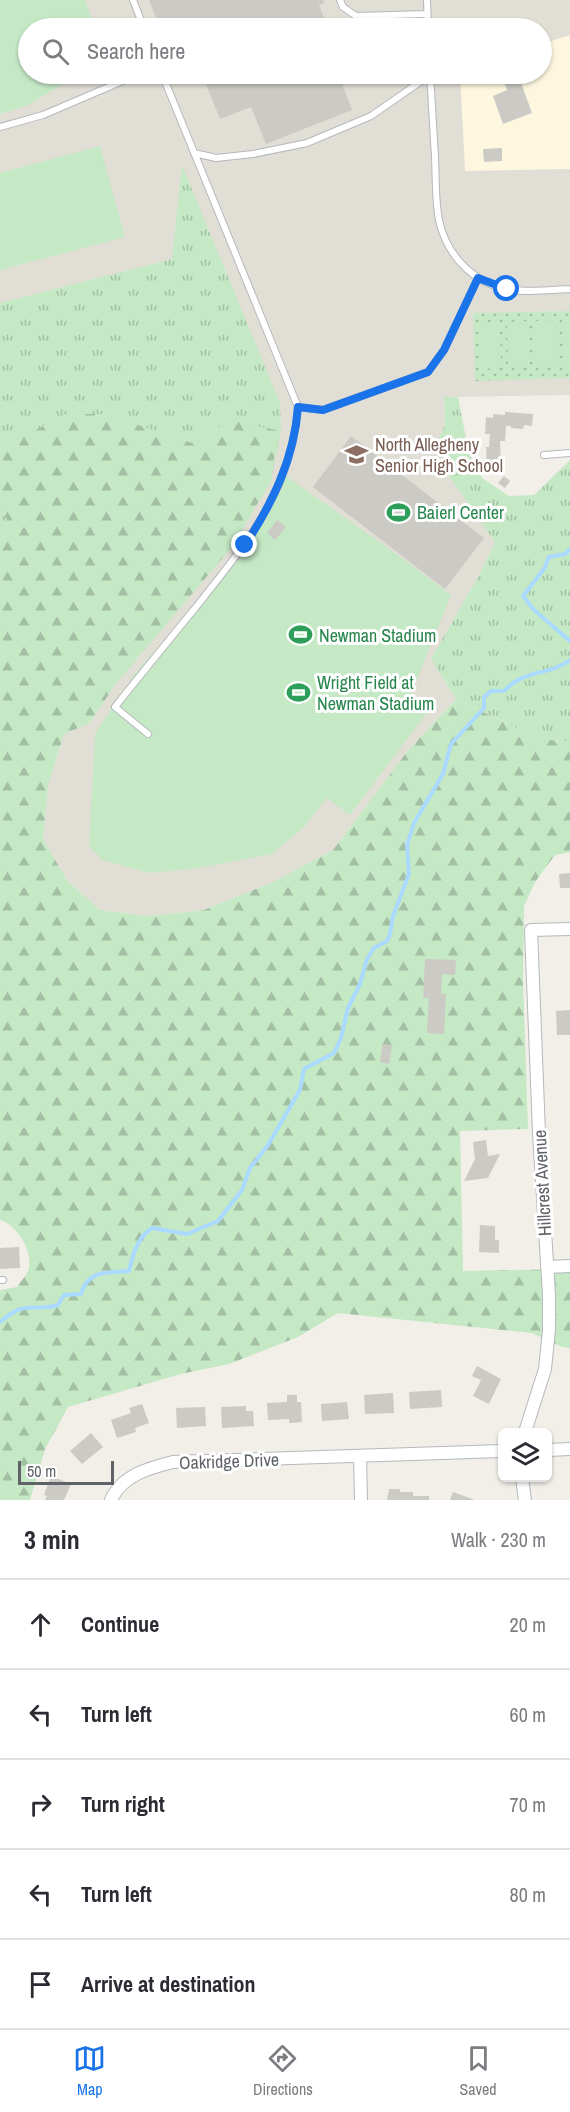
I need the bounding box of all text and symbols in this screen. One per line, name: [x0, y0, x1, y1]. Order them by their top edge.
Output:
search box: [18, 18, 552, 84]
icon: search: [39, 35, 72, 68]
text: Search here: [87, 36, 185, 66]
route start: [493, 275, 519, 301]
place label: North Allegheny Senior High School: [375, 432, 503, 478]
school or university icon: North Allegheny Senior High School: [344, 441, 370, 467]
sports icon: Baierl Center: [386, 499, 412, 525]
place label: Baierl Center: [417, 500, 504, 525]
route end: [231, 531, 257, 557]
sports icon: Newman Stadium: [288, 622, 314, 648]
place label: Newman Stadium: [319, 623, 436, 648]
place label: Wright Field at Newman Stadium: [317, 670, 434, 716]
sports icon: Wright Field at Newman Stadium: [286, 679, 312, 705]
street label: Hillcrest Avenue: [527, 1129, 557, 1237]
map controls: [498, 1428, 552, 1482]
button: layers: [498, 1428, 552, 1482]
street label: Oakridge Drive: [179, 1447, 279, 1475]
scale bar: [18, 1458, 114, 1486]
text: 50 m: [27, 1460, 56, 1482]
text: 3 min: [24, 1522, 80, 1557]
text: Walk · 230 m: [451, 1526, 546, 1553]
icon: ahead: [24, 1608, 57, 1641]
text: Continue: [81, 1609, 159, 1639]
text: 20 m: [510, 1611, 546, 1638]
icon: left: [24, 1698, 57, 1731]
text: Turn left: [81, 1699, 152, 1729]
text: 60 m: [510, 1701, 546, 1728]
icon: right: [24, 1788, 57, 1821]
text: Turn right: [81, 1789, 165, 1819]
text: 70 m: [510, 1791, 546, 1818]
icon: left: [24, 1878, 57, 1911]
text: Turn left: [81, 1879, 152, 1909]
text: 80 m: [510, 1881, 546, 1908]
icon: arrive: [24, 1968, 57, 2001]
text: Arrive at destination: [81, 1969, 255, 1999]
tab: Map: [73, 2042, 106, 2100]
tab: Directions: [253, 2042, 313, 2100]
tab: Saved: [459, 2042, 497, 2100]

